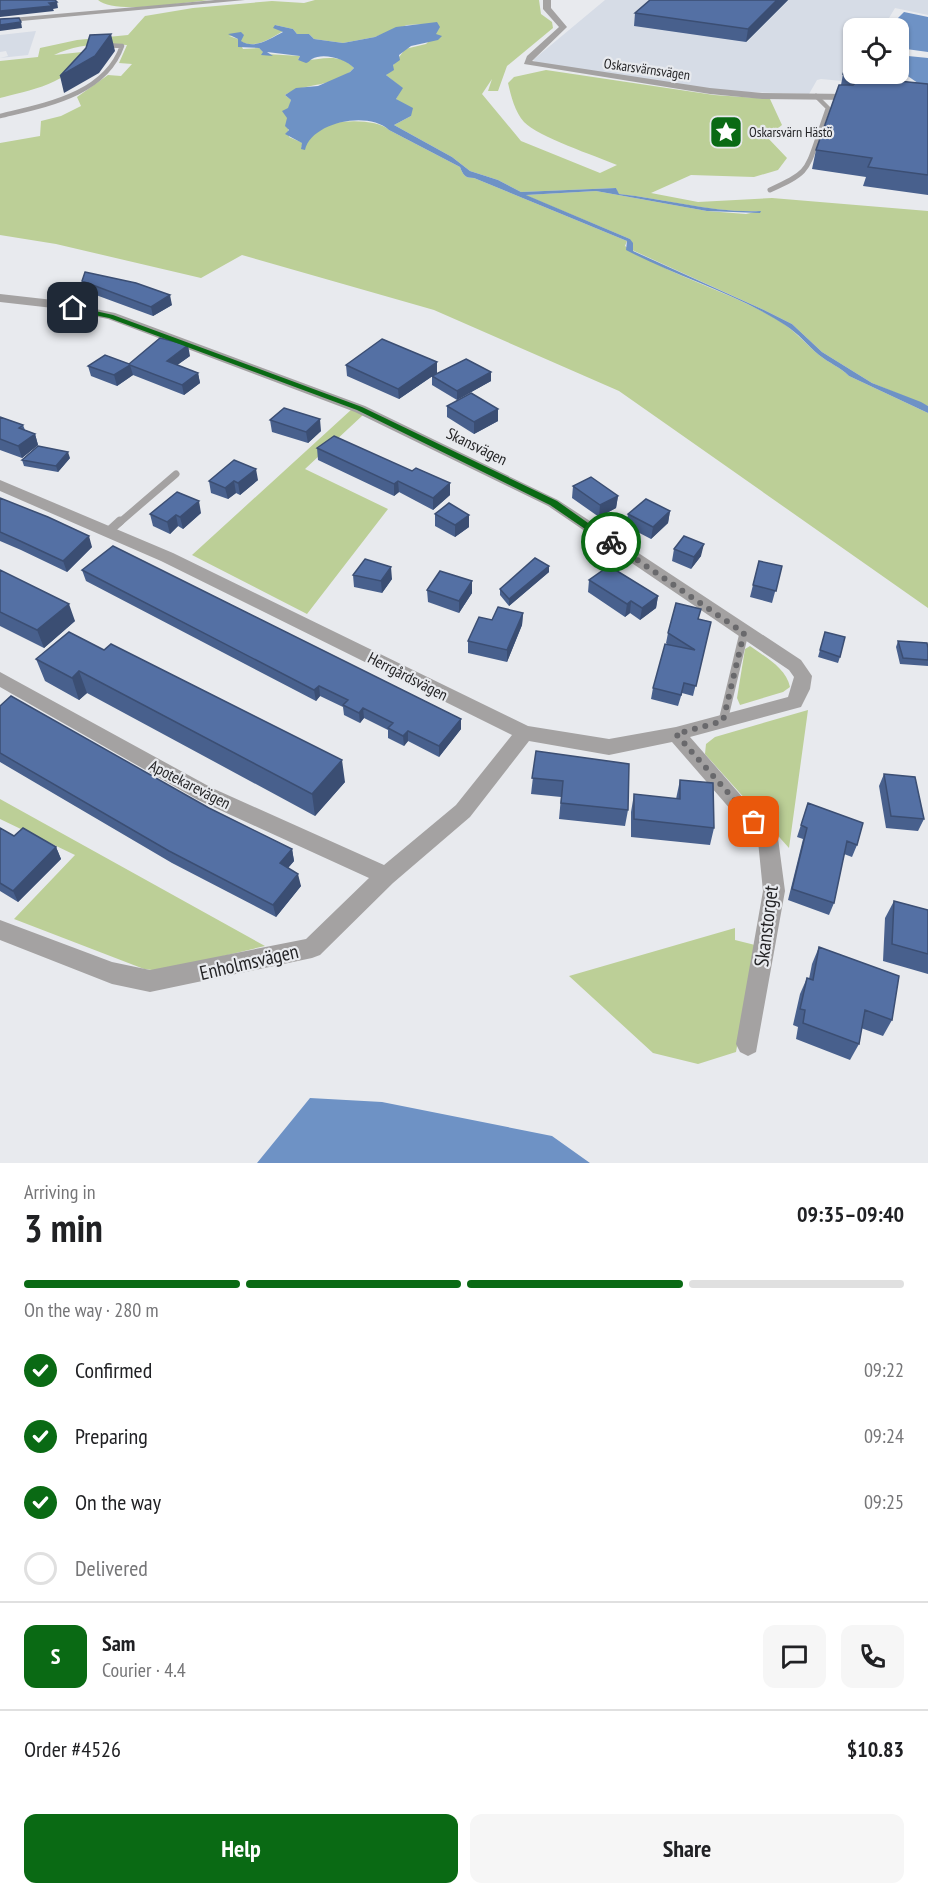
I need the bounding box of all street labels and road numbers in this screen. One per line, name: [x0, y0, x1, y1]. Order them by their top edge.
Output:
street label: Oskarsvärnsvägen: [603, 54, 691, 84]
street label: Skansvägen: [443, 423, 511, 469]
street label: Herrgårdsvägen: [365, 647, 451, 705]
street label: Apotekarevägen: [146, 755, 234, 813]
street label: Skanstorget: [748, 883, 784, 968]
street label: Enholmsvägen: [197, 938, 301, 986]

